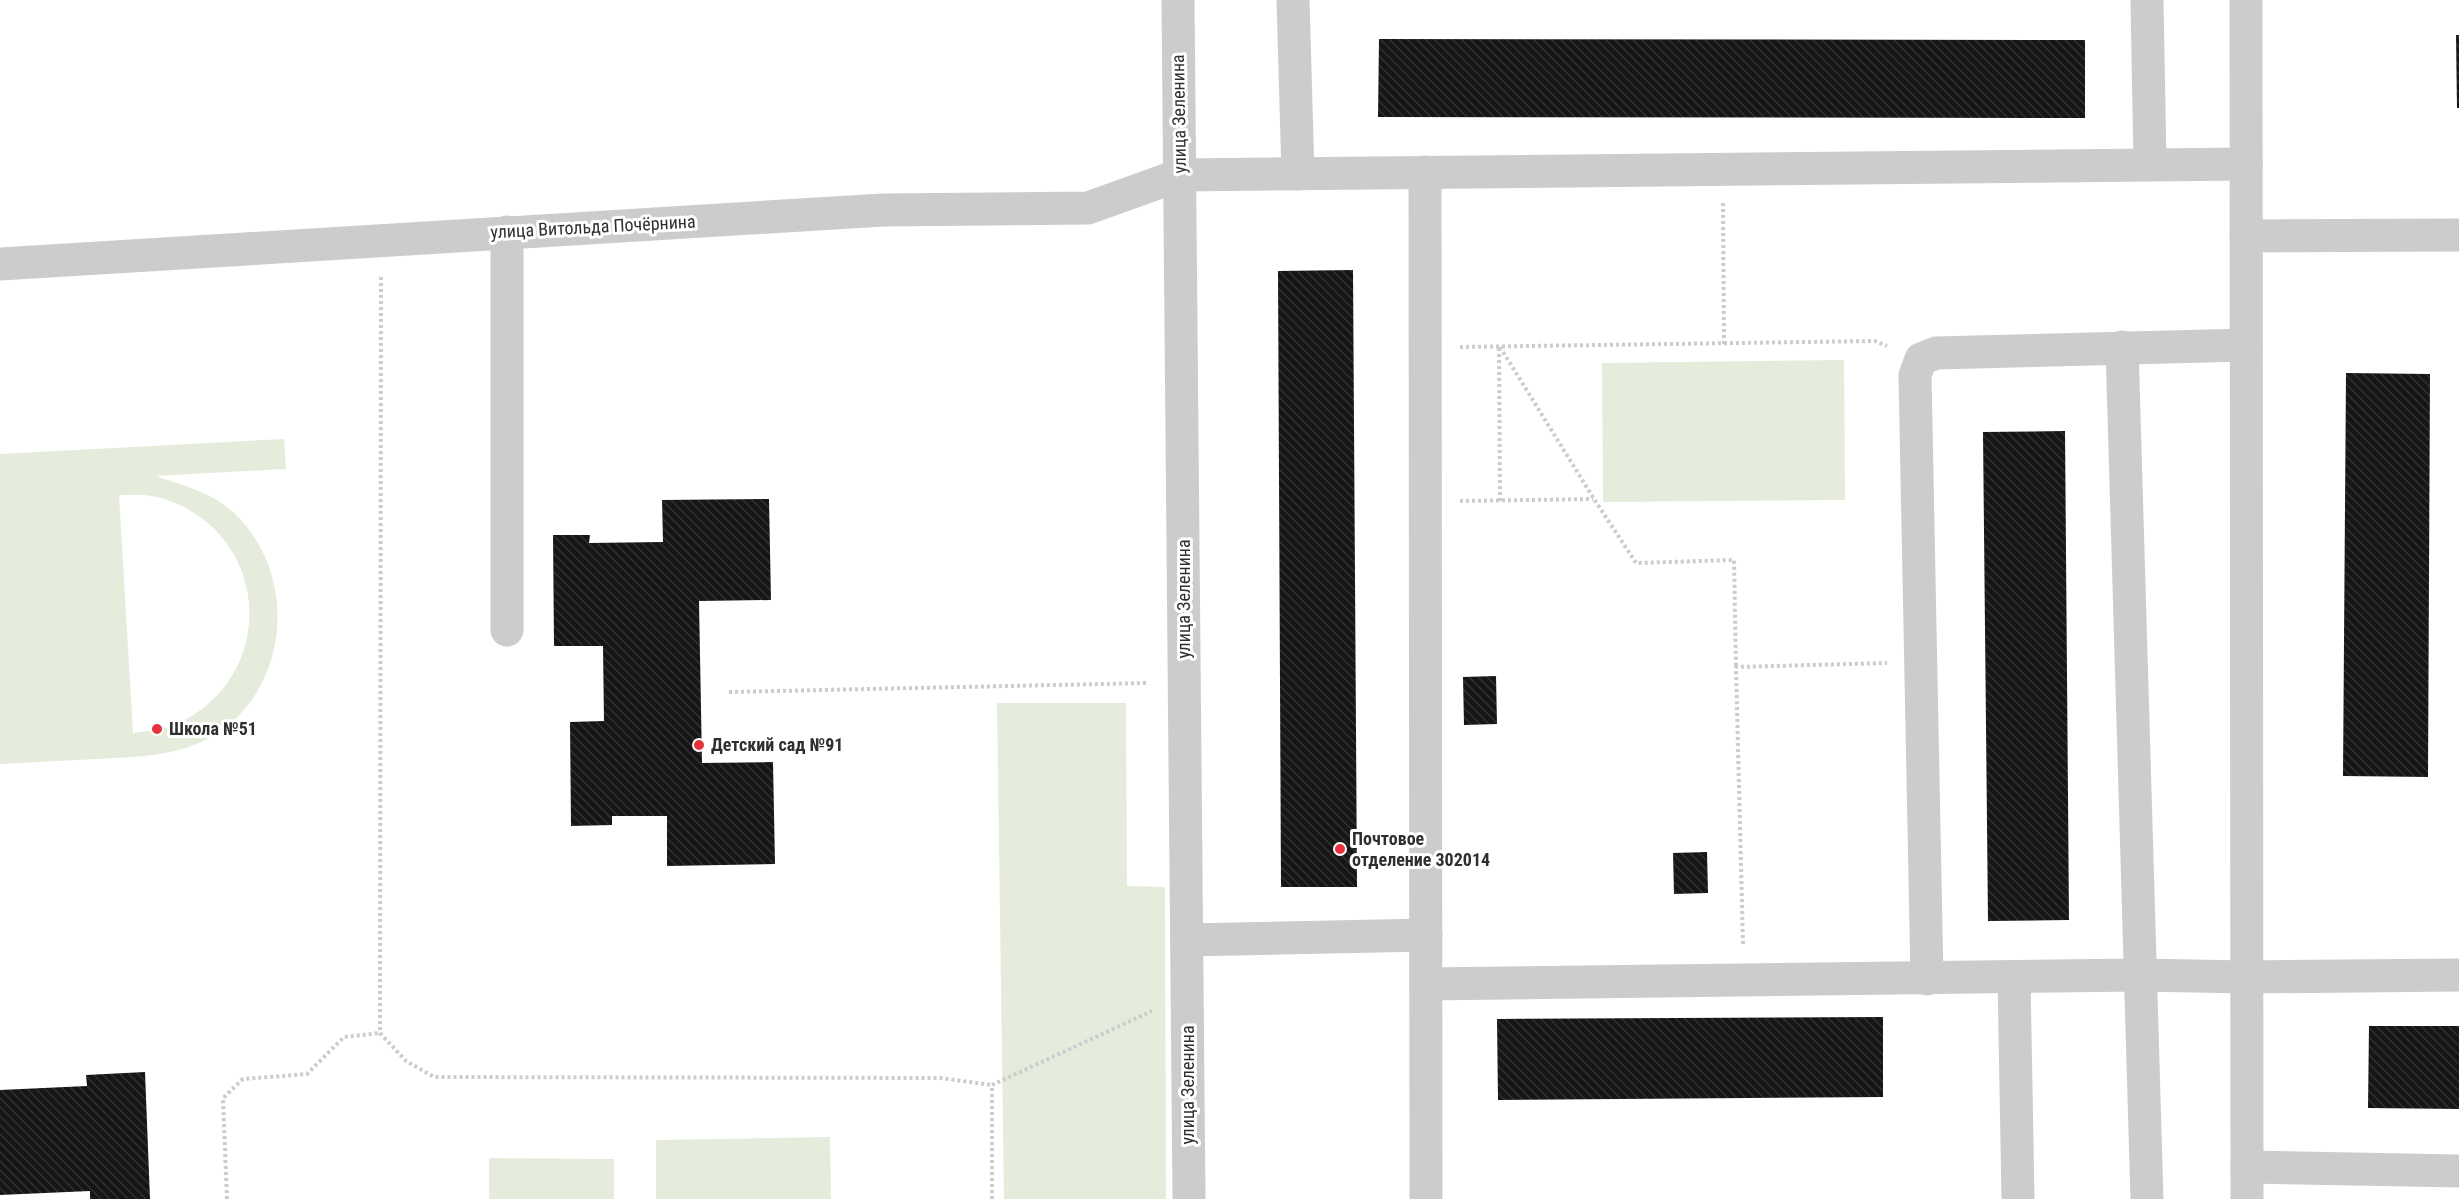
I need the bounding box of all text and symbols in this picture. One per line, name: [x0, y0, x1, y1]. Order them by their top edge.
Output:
street label: улица Зеленина: [1167, 54, 1190, 174]
street label: улица Витольда Почёрнина: [490, 211, 696, 242]
street label: улица Зеленина: [1173, 539, 1194, 659]
place label: Школа №51: [169, 718, 257, 739]
marker: Школа №51: [150, 722, 164, 736]
place label: Детский сад №91: [711, 734, 843, 755]
marker: Детский сад №91: [692, 738, 706, 752]
place label: Почтовое отделение 302014: [1352, 828, 1490, 870]
marker: Почтовое отделение 302014: [1333, 842, 1347, 856]
street label: улица Зеленина: [1177, 1025, 1198, 1145]

